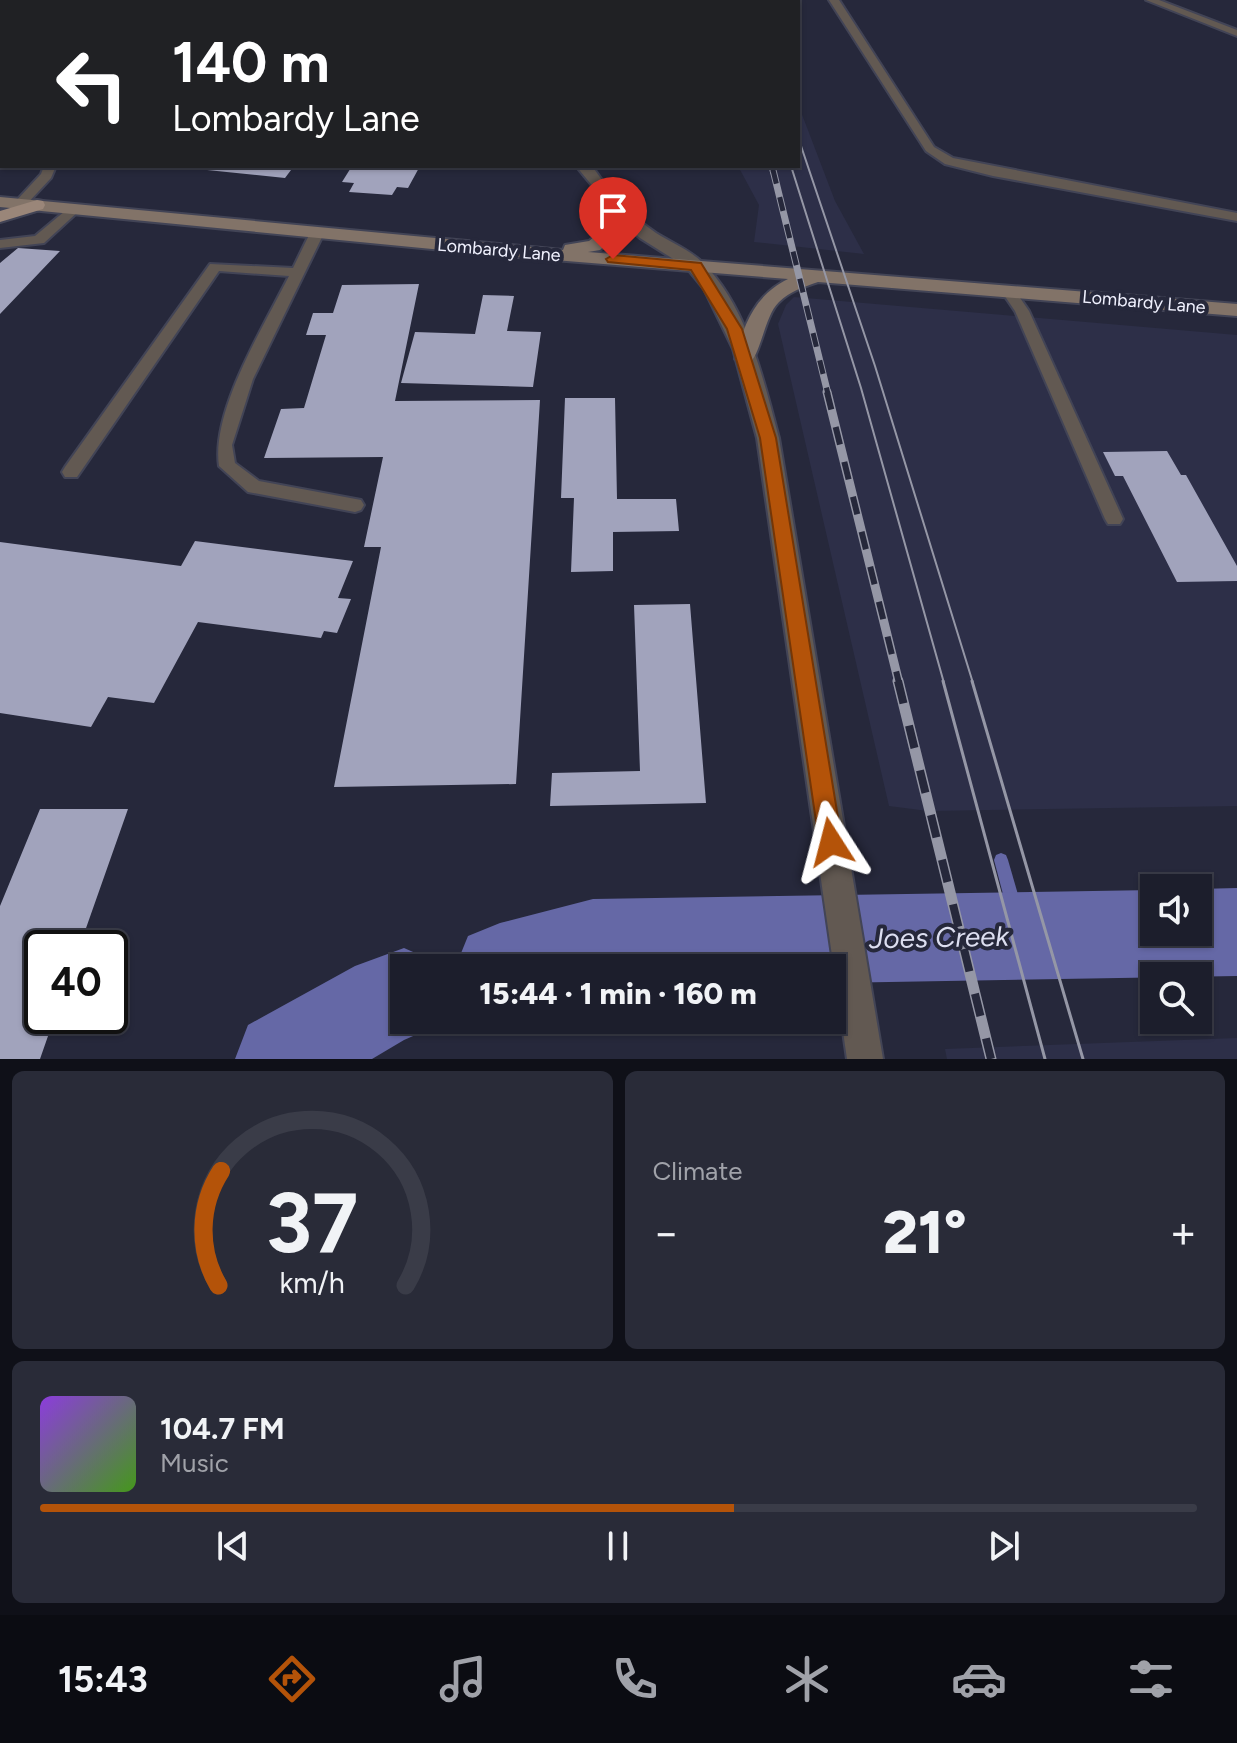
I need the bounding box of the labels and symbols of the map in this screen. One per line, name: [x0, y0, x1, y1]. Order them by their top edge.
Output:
pin: [579, 177, 647, 259]
street label: Lombardy Lane: [436, 234, 562, 266]
street label: Lombardy Lane: [1081, 286, 1207, 318]
position arrow: [789, 800, 873, 884]
water label: Joes Creek: [868, 919, 1011, 955]
speed limit sign: 40: [24, 930, 128, 1034]

